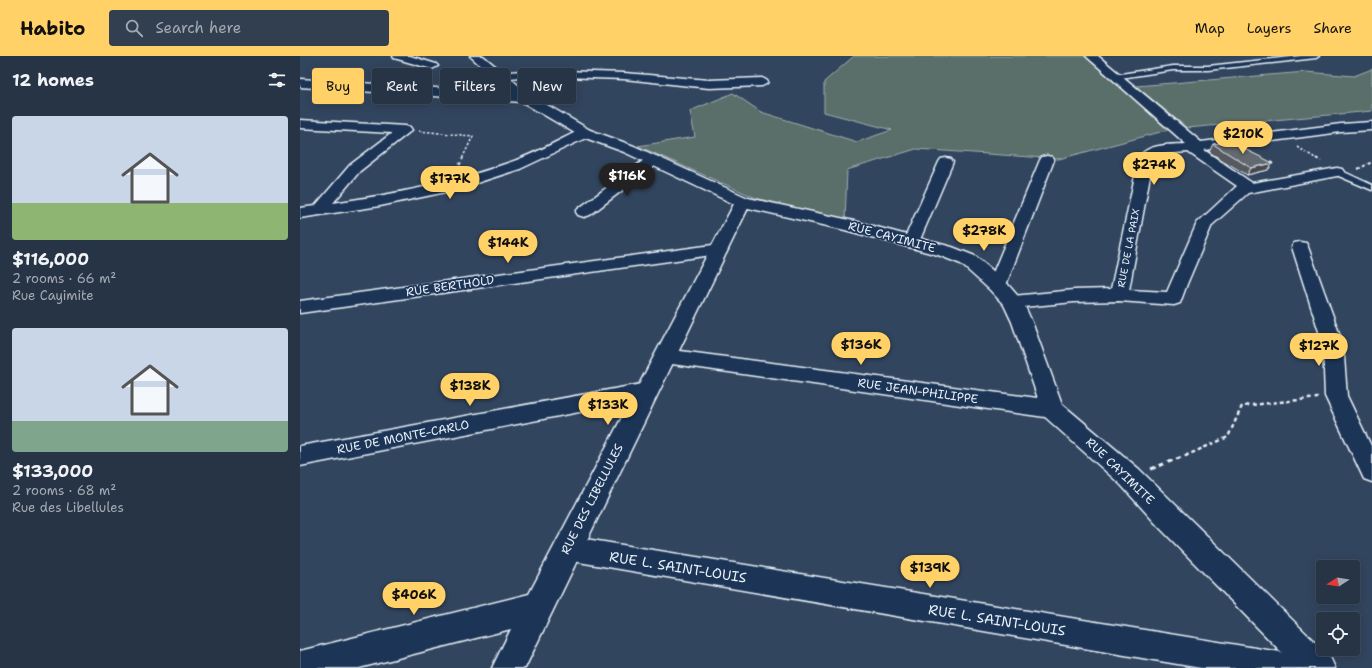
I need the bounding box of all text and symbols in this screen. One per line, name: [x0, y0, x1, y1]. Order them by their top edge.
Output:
search box: [109, 10, 389, 46]
text: Habito: [20, 16, 85, 41]
icon: search: [123, 17, 145, 39]
text: Search here: [155, 18, 241, 38]
text: Map: [1195, 19, 1225, 37]
text: Layers: [1247, 19, 1291, 37]
text: Share: [1313, 19, 1352, 37]
chip: Buy: [312, 68, 364, 104]
chip: Rent: [372, 68, 432, 104]
chip: Filters: [440, 68, 510, 104]
chip: New: [518, 68, 576, 104]
text: 12 homes: [12, 69, 94, 91]
icon: filters: [266, 69, 288, 91]
pin: $210K: [1215, 121, 1271, 155]
text: $210K: [1223, 125, 1263, 142]
icon: home: [114, 142, 186, 214]
pin: $274K: [1126, 152, 1182, 186]
text: $274K: [1132, 156, 1176, 173]
pin: $116K: [599, 163, 655, 197]
pin: $177K: [422, 166, 478, 200]
text: $116K: [608, 167, 646, 184]
text: $177K: [430, 170, 470, 187]
street label: RUE DE LA PAIX: [1114, 207, 1143, 289]
street label: RUE CAYIMITE: [847, 218, 937, 256]
pin: $278K: [956, 218, 1012, 252]
text: $278K: [962, 222, 1006, 239]
pin: $144K: [480, 230, 536, 264]
text: $144K: [487, 234, 529, 251]
text: $116,000: [12, 248, 89, 270]
text: 2 rooms · 66 m²: [12, 270, 116, 287]
street label: RUE BERTHOLD: [405, 272, 495, 300]
text: Rue Cayimite: [12, 287, 94, 304]
pin: $136K: [833, 332, 889, 366]
pin: $127K: [1291, 333, 1347, 367]
text: $136K: [840, 336, 882, 353]
text: $127K: [1299, 337, 1339, 354]
icon: home: [114, 354, 186, 426]
pin: $138K: [442, 373, 498, 407]
street label: RUE JEAN-PHILIPPE: [857, 375, 979, 407]
text: $138K: [449, 377, 491, 394]
pin: $133K: [580, 392, 636, 426]
text: $133K: [588, 396, 628, 413]
street label: RUE DE MONTE-CARLO: [335, 416, 471, 458]
street label: RUE CAYIMITE: [1082, 434, 1158, 508]
street label: RUE DES LIBELLULES: [557, 441, 627, 557]
text: $133,000: [12, 460, 93, 482]
text: 2 rooms · 68 m²: [12, 482, 116, 499]
text: Rue des Libellules: [12, 499, 124, 516]
street label: RUE L. SAINT-LOUIS: [608, 547, 748, 587]
pin: $139K: [902, 555, 958, 589]
text: $139K: [910, 559, 950, 576]
north arrow: [1316, 560, 1360, 604]
map controls: [1316, 560, 1360, 656]
pin: $406K: [386, 582, 442, 616]
text: $406K: [392, 586, 436, 603]
street label: RUE L. SAINT-LOUIS: [927, 600, 1067, 640]
button: locate: [1316, 612, 1360, 656]

